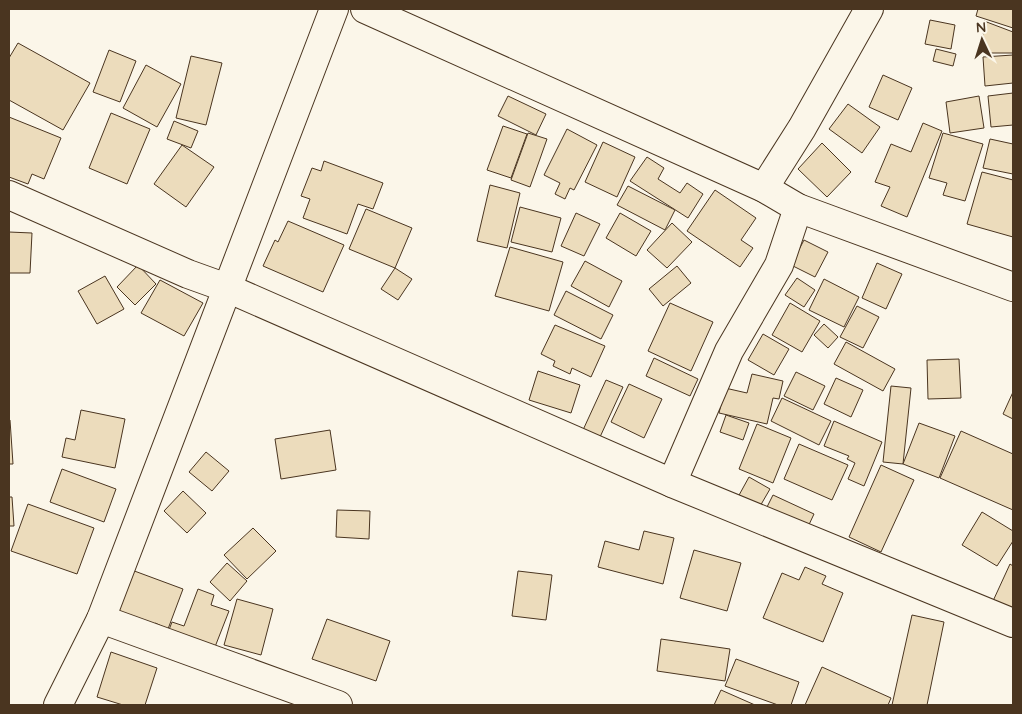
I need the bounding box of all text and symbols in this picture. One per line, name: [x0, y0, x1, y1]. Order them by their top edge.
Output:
north arrow: [957, 15, 1007, 65]
text: N: [975, 18, 987, 36]

